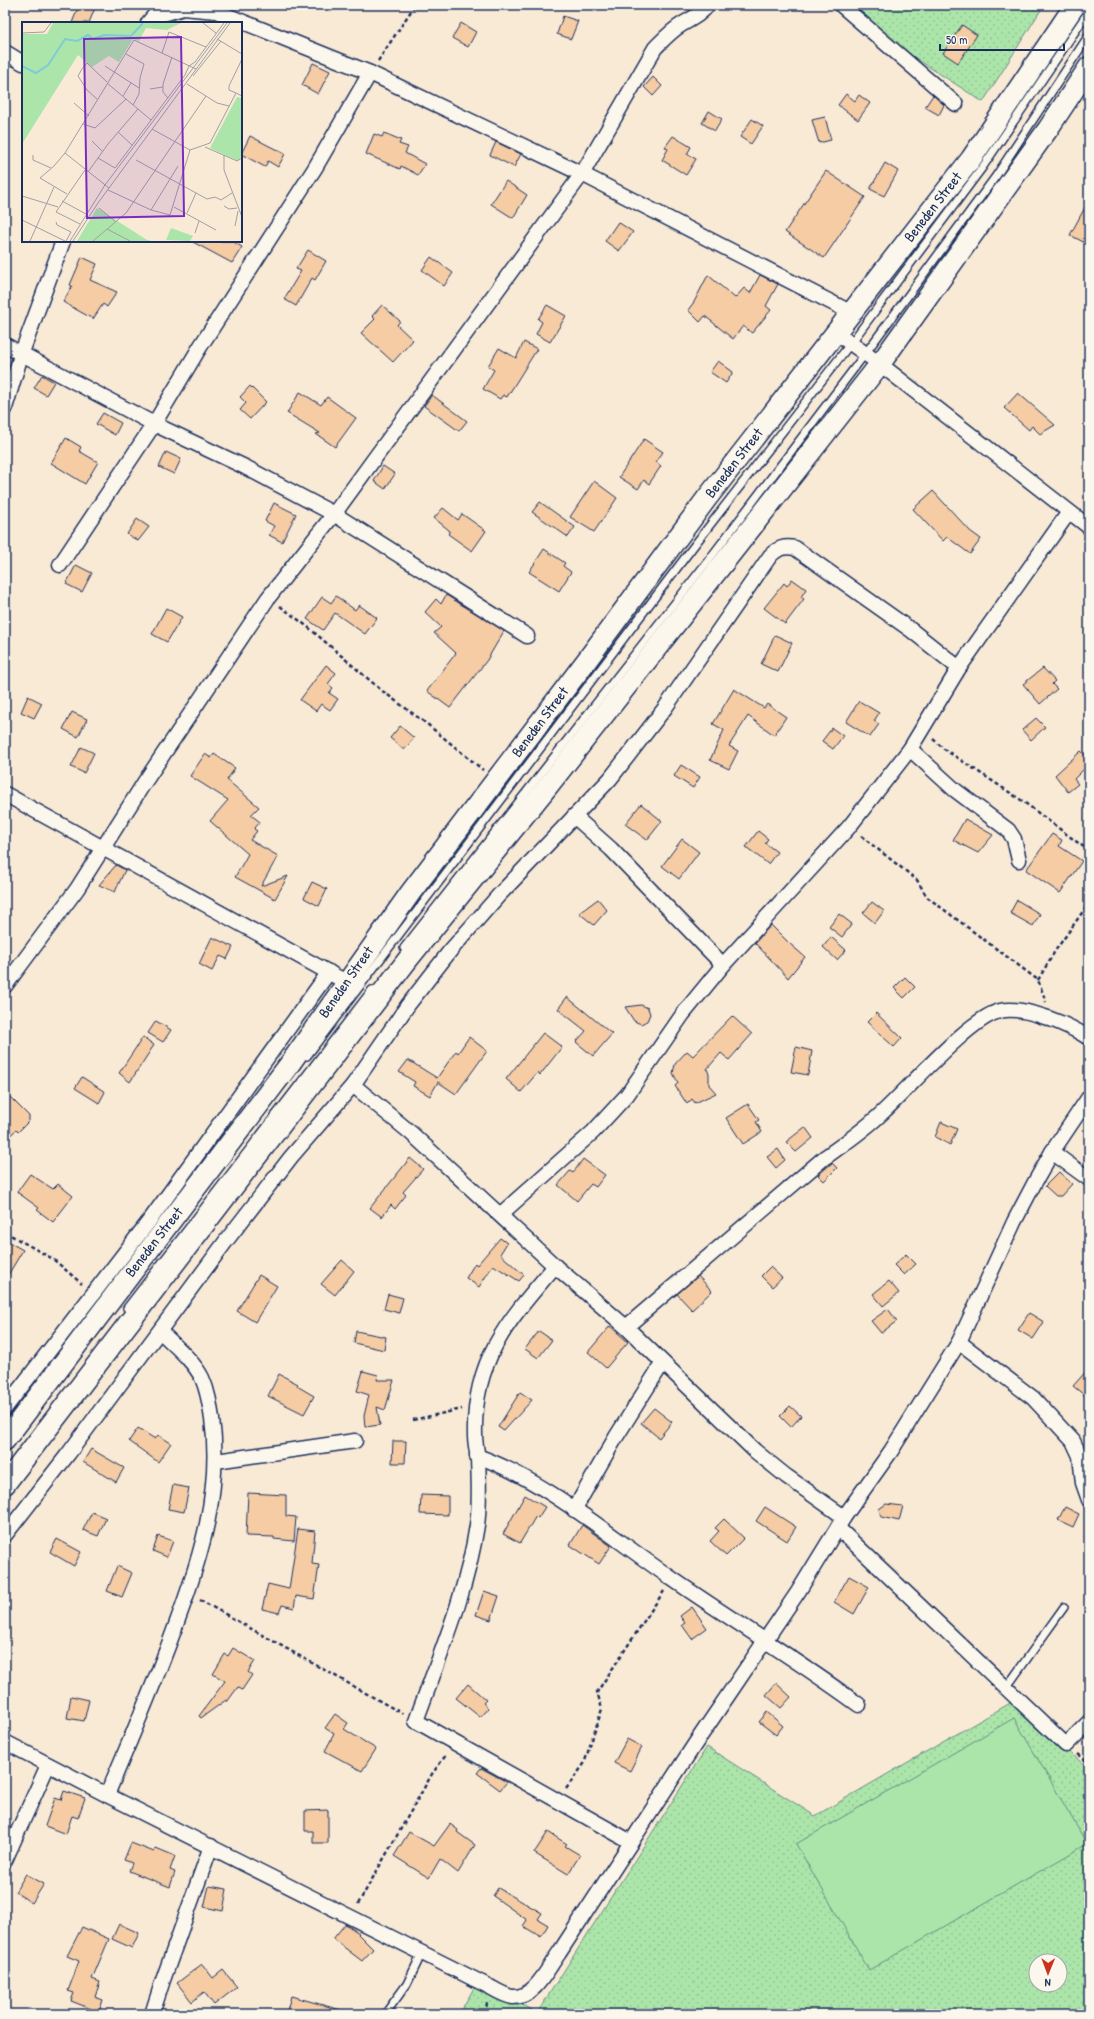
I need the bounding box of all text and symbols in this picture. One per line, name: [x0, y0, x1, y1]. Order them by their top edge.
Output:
inset map: [22, 22, 242, 242]
scale bar: [940, 26, 1064, 52]
text: 50 m: [946, 31, 967, 48]
street label: Beneden Street: [899, 167, 967, 246]
street label: Beneden Street: [700, 423, 768, 502]
street label: Beneden Street: [506, 681, 574, 761]
street label: Beneden Street: [313, 941, 379, 1022]
street label: Beneden Street: [120, 1202, 188, 1281]
north arrow: [1028, 1953, 1068, 1993]
text: N: [1045, 1976, 1051, 1990]

